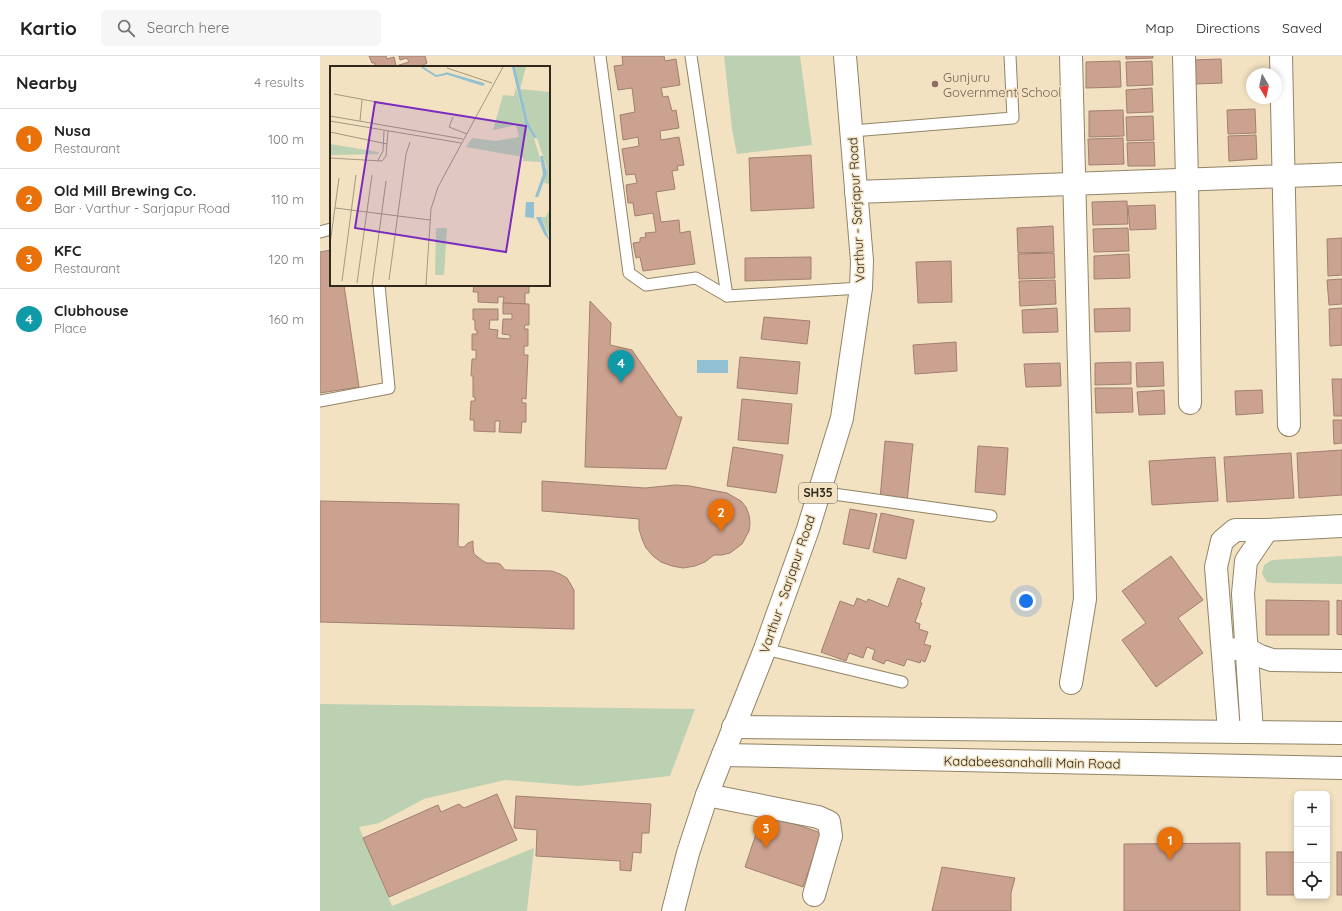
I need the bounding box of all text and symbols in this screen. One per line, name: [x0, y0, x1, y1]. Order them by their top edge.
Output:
search box: [101, 10, 381, 46]
text: Kartio: [20, 16, 77, 40]
icon: search: [115, 17, 137, 39]
text: Search here: [147, 18, 230, 37]
text: Map: [1145, 19, 1174, 37]
text: Directions: [1196, 19, 1260, 37]
text: Saved: [1282, 19, 1322, 37]
inset map: [330, 66, 550, 286]
north arrow: [1246, 68, 1282, 104]
place label: Gunjuru Government School: [943, 69, 1061, 100]
text: Nearby: [16, 72, 77, 93]
text: 4 results: [254, 74, 304, 90]
marker: Gunjuru Government School: [930, 79, 940, 89]
text: Nusa: [54, 121, 91, 140]
text: 1: [26, 131, 32, 147]
text: 100 m: [268, 131, 304, 147]
street label: Varthur - Sarjapur Road: [844, 137, 868, 283]
text: Restaurant: [54, 140, 120, 156]
text: Old Mill Brewing Co.: [54, 181, 196, 200]
text: 2: [25, 191, 33, 207]
text: 110 m: [271, 191, 304, 207]
text: Bar · Varthur - Sarjapur Road: [54, 200, 230, 216]
text: KFC: [54, 241, 82, 260]
text: 3: [26, 251, 32, 267]
text: 120 m: [269, 251, 304, 267]
text: Restaurant: [54, 260, 120, 276]
text: Clubhouse: [54, 301, 129, 320]
text: 4: [25, 311, 33, 327]
text: 160 m: [269, 311, 304, 327]
text: Place: [54, 320, 87, 336]
pin: 4: [608, 350, 634, 383]
road number: SH35: [799, 483, 837, 503]
pin: 2: [708, 499, 734, 532]
street label: Varthur - Sarjapur Road: [756, 513, 818, 655]
your location: [1016, 591, 1036, 611]
street label: Kadabeesanahalli Main Road: [943, 752, 1121, 772]
map controls: [1294, 791, 1330, 899]
button: +: [1294, 791, 1330, 827]
pin: 3: [753, 815, 779, 848]
pin: 1: [1157, 827, 1183, 860]
button: −: [1294, 827, 1330, 863]
button: locate: [1294, 863, 1330, 899]

